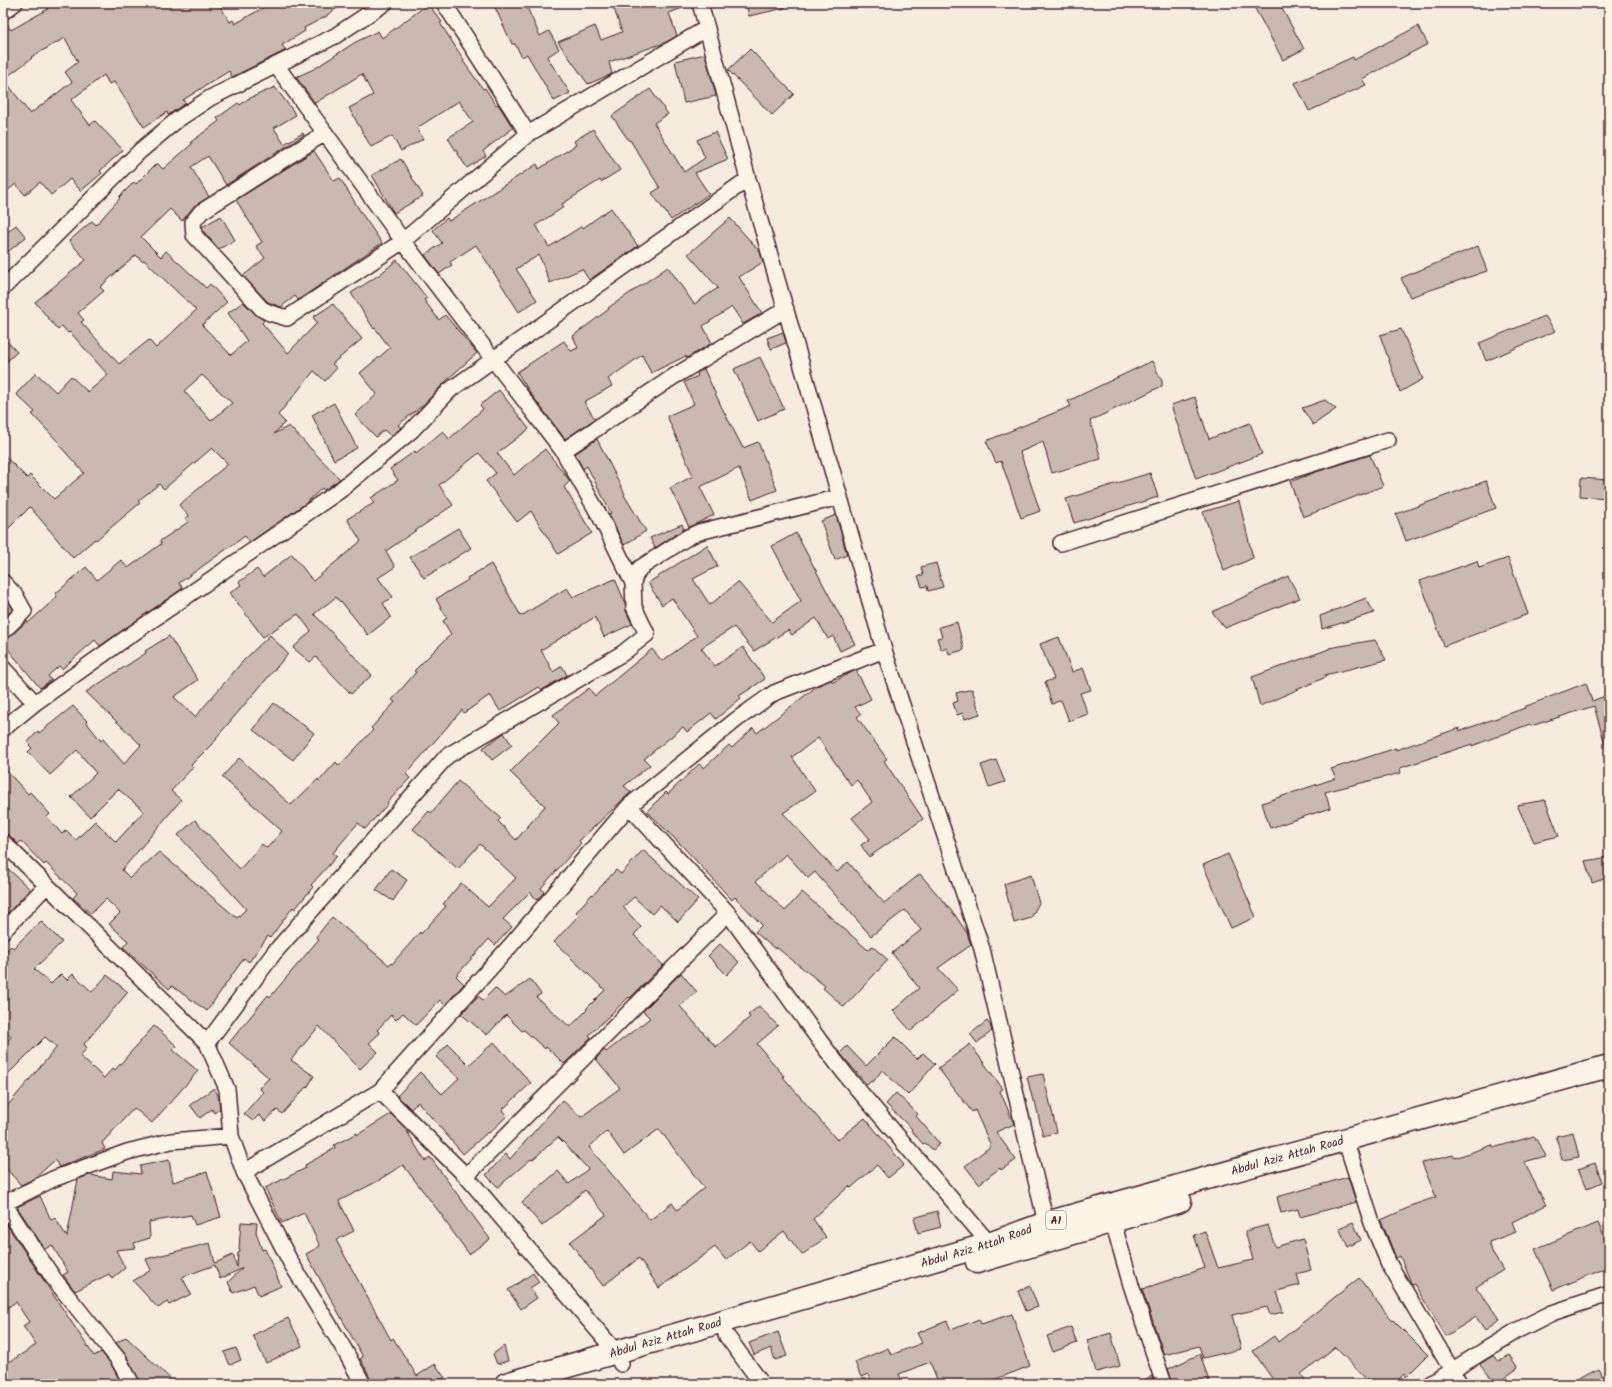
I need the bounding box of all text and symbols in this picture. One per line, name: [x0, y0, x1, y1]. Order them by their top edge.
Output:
street label: Abdul Aziz Attah Road: [1229, 1131, 1347, 1181]
road number: A1: [1046, 1211, 1066, 1229]
street label: Abdul Aziz Attah Road: [918, 1220, 1036, 1273]
street label: Abdul Aziz Attah Road: [607, 1313, 725, 1364]

